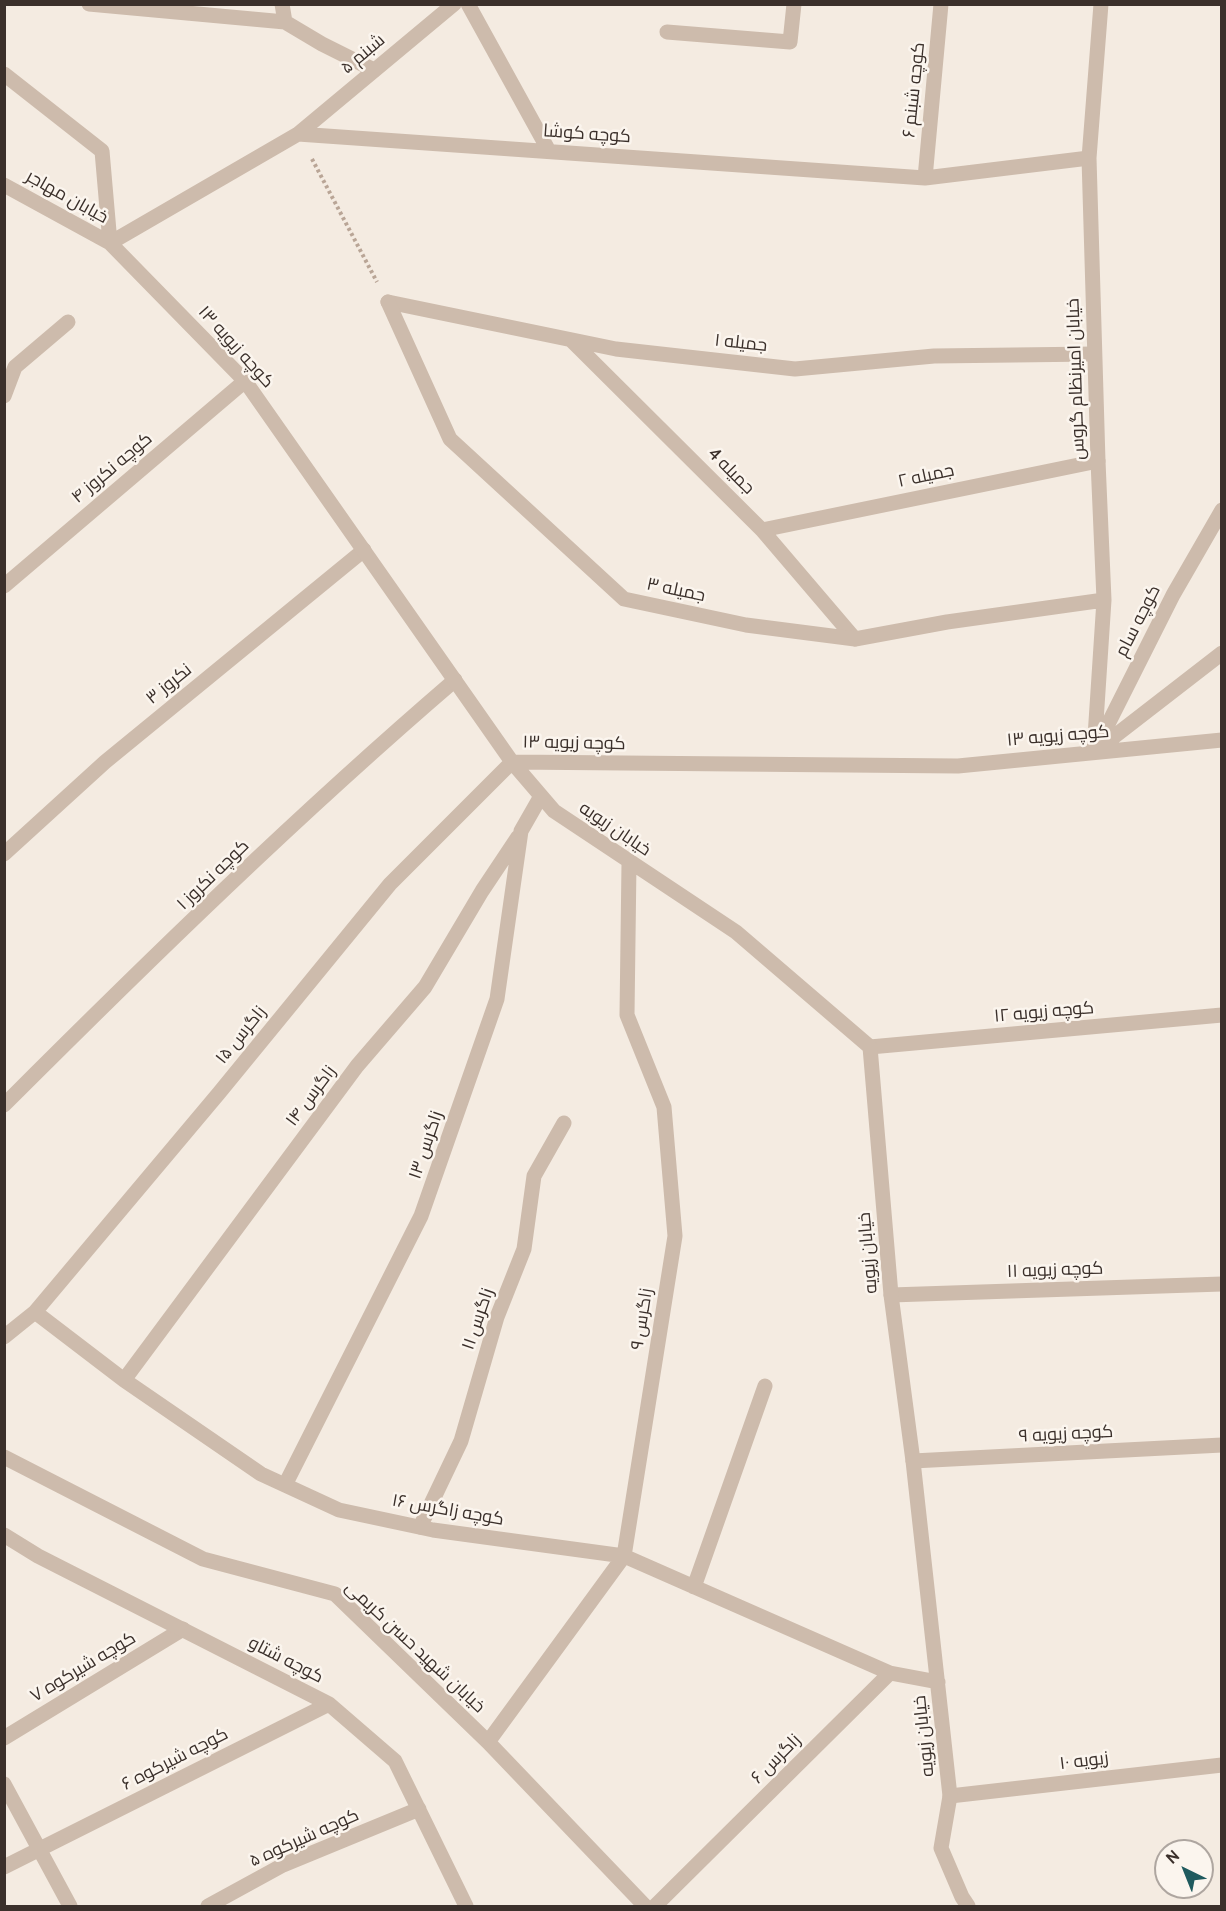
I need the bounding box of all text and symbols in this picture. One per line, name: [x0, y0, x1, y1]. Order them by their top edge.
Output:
street label: شبنم ۵: [336, 29, 390, 79]
street label: کوچه شبنم ۶: [898, 41, 930, 139]
street label: کوچه کوشا: [542, 120, 632, 148]
street label: خیابان مهاجر: [22, 166, 112, 228]
street label: خیابان امیرنظام گروس: [1062, 298, 1090, 460]
street label: کوچه زیویه ۱۳: [194, 301, 278, 393]
street label: جمیله ۱: [714, 329, 768, 357]
street label: کوچه نکروز ۴: [67, 428, 157, 508]
street label: جمیله 4: [703, 443, 759, 499]
street label: جمیله ۲: [896, 460, 956, 492]
street label: جمیله ۳: [645, 573, 707, 607]
street label: کوچه سام: [1111, 582, 1165, 660]
street label: نکروز ۳: [142, 659, 196, 709]
street label: کوچه زیویه ۱۳: [1006, 721, 1110, 751]
street label: کوچه زیویه ۱۳: [522, 731, 626, 755]
street label: خیابان زیویه: [575, 797, 655, 861]
street label: کوچه نکروز ۱: [172, 835, 254, 915]
street label: کوچه زیویه ۱۲: [993, 997, 1095, 1027]
street label: زاگرس ۱۵: [211, 1002, 271, 1068]
street label: زاگرس ۱۴: [281, 1061, 341, 1131]
street label: زاگرس ۱۳: [404, 1108, 448, 1182]
street label: خیابان زیویه: [854, 1211, 882, 1295]
street label: کوچه زیویه ۱۱: [1006, 1258, 1104, 1282]
street label: زاگرس ۱۱: [457, 1285, 499, 1353]
street label: زاگرس ۹: [626, 1287, 658, 1351]
street label: کوچه زیویه ۹: [1018, 1421, 1114, 1447]
street label: کوچه زاگرس ۱۶: [390, 1490, 506, 1530]
street label: خیابان شهید حسن کریمی: [340, 1576, 490, 1718]
street label: کوچه شیرکوه ۷: [26, 1627, 140, 1707]
street label: کوچه شتاو: [245, 1632, 327, 1688]
street label: خیابان زیویه: [909, 1694, 939, 1778]
street label: کوچه شیرکوه ۶: [118, 1723, 232, 1795]
street label: زاگرس ۶: [747, 1730, 805, 1788]
street label: زیویه ۱۰: [1058, 1747, 1110, 1775]
street label: کوچه شیرکوه ۵: [246, 1804, 362, 1872]
north arrow: [1154, 1839, 1214, 1899]
text: N: [1162, 1846, 1183, 1868]

